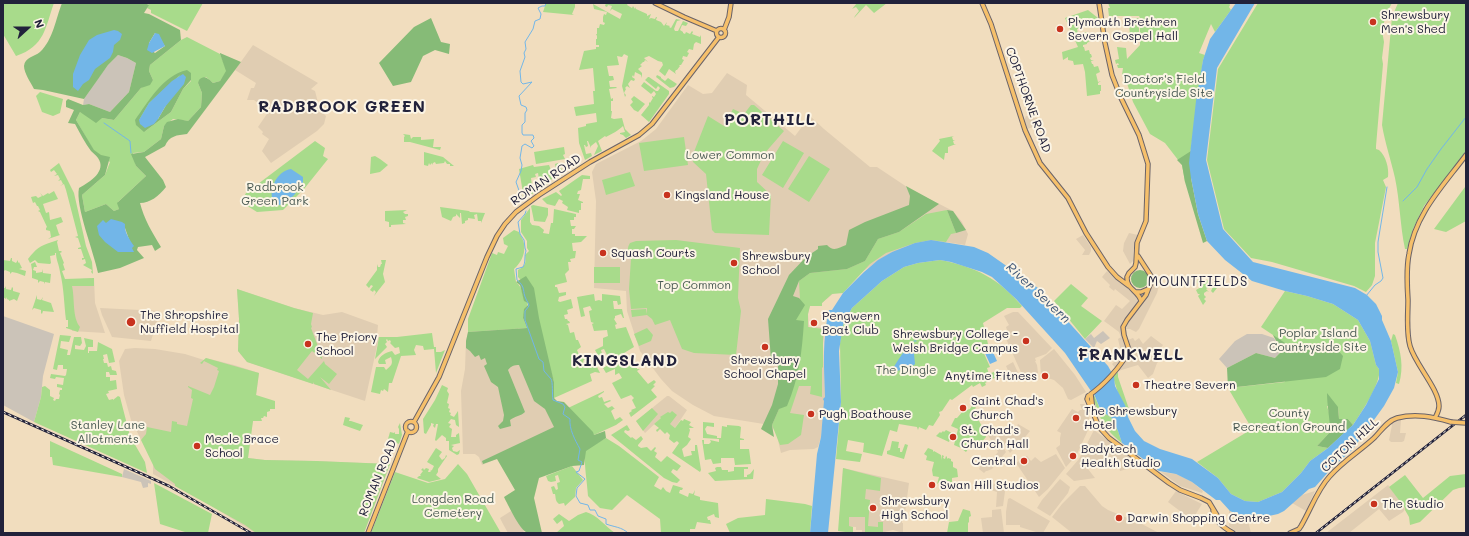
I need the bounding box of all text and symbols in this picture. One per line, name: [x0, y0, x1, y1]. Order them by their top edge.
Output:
north arrow: [8, 8, 48, 48]
place label: Shrewsbury Men's Shed: [1381, 8, 1450, 36]
place label: Plymouth Brethren Severn Gospel Hall: [1068, 15, 1178, 43]
text: N: [31, 17, 48, 30]
marker: Shrewsbury Men's Shed: [1368, 17, 1378, 27]
marker: Plymouth Brethren Severn Gospel Hall: [1055, 24, 1065, 34]
street label: COPTHORNE ROAD: [1002, 45, 1054, 155]
park label: Doctor's Field Countryside Site: [1115, 72, 1213, 100]
district label: RADBROOK GREEN: [258, 97, 426, 117]
district label: PORTHILL: [724, 110, 816, 130]
park label: Lower Common: [686, 148, 774, 162]
street label: ROMAN ROAD: [508, 151, 584, 209]
park label: Radbrook Green Park: [241, 180, 309, 208]
place label: Kingsland House: [675, 188, 769, 202]
marker: Kingsland House: [662, 190, 672, 200]
place label: Squash Courts: [611, 246, 695, 260]
marker: Squash Courts: [598, 248, 608, 258]
place label: Shrewsbury School: [742, 249, 811, 277]
marker: Shrewsbury School: [729, 258, 739, 268]
water label: River Severn: [1003, 259, 1073, 327]
district label: MOUNTFIELDS: [1148, 274, 1248, 290]
park label: Top Common: [657, 278, 731, 292]
place label: The Shropshire Nuffield Hospital: [140, 308, 239, 336]
place label: Pengwern Boat Club: [822, 309, 880, 337]
marker: The Shropshire Nuffield Hospital: [125, 316, 137, 328]
marker: Pengwern Boat Club: [809, 318, 819, 328]
park label: Poplar Island Countryside Site: [1269, 326, 1367, 354]
place label: Shrewsbury College - Welsh Bridge Campus: [892, 327, 1018, 355]
place label: The Priory School: [316, 330, 377, 358]
marker: Shrewsbury College - Welsh Bridge Campus: [1021, 336, 1031, 346]
marker: The Priory School: [303, 339, 313, 349]
marker: Shrewsbury School Chapel: [760, 342, 770, 352]
district label: FRANKWELL: [1078, 345, 1184, 365]
district label: KINGSLAND: [572, 351, 678, 371]
place label: Shrewsbury School Chapel: [724, 353, 806, 381]
park label: The Dingle: [876, 363, 936, 377]
place label: Anytime Fitness: [945, 369, 1037, 383]
marker: Anytime Fitness: [1040, 371, 1050, 381]
place label: Theatre Severn: [1144, 378, 1236, 392]
marker: Theatre Severn: [1131, 380, 1141, 390]
place label: Saint Chad's Church: [971, 394, 1044, 422]
marker: Saint Chad's Church: [958, 403, 968, 413]
place label: The Shrewsbury Hotel: [1084, 404, 1177, 432]
park label: County Recreation Ground: [1233, 406, 1345, 434]
place label: Pugh Boathouse: [819, 407, 911, 421]
marker: Pugh Boathouse: [806, 409, 816, 419]
marker: The Shrewsbury Hotel: [1071, 413, 1081, 423]
street label: COTON HILL: [1318, 415, 1382, 475]
park label: Stanley Lane Allotments: [71, 418, 145, 446]
place label: St. Chad's Church Hall: [961, 423, 1029, 451]
place label: Meole Brace School: [205, 432, 279, 460]
marker: St. Chad's Church Hall: [948, 432, 958, 442]
street label: ROMAN ROAD: [356, 438, 400, 518]
marker: Meole Brace School: [192, 441, 202, 451]
place label: Bodytech Health Studio: [1081, 442, 1160, 470]
marker: Bodytech Health Studio: [1068, 451, 1078, 461]
place label: Central: [972, 454, 1016, 468]
marker: Central: [1019, 456, 1029, 466]
place label: Swan Hill Studios: [940, 478, 1039, 492]
marker: Swan Hill Studios: [927, 480, 937, 490]
park label: Longden Road Cemetery: [412, 492, 494, 520]
place label: Shrewsbury High School: [881, 494, 950, 522]
place label: The Studio: [1382, 497, 1444, 511]
marker: The Studio: [1369, 499, 1379, 509]
marker: Shrewsbury High School: [868, 503, 878, 513]
place label: Darwin Shopping Centre: [1127, 511, 1270, 525]
marker: Darwin Shopping Centre: [1114, 513, 1124, 523]

